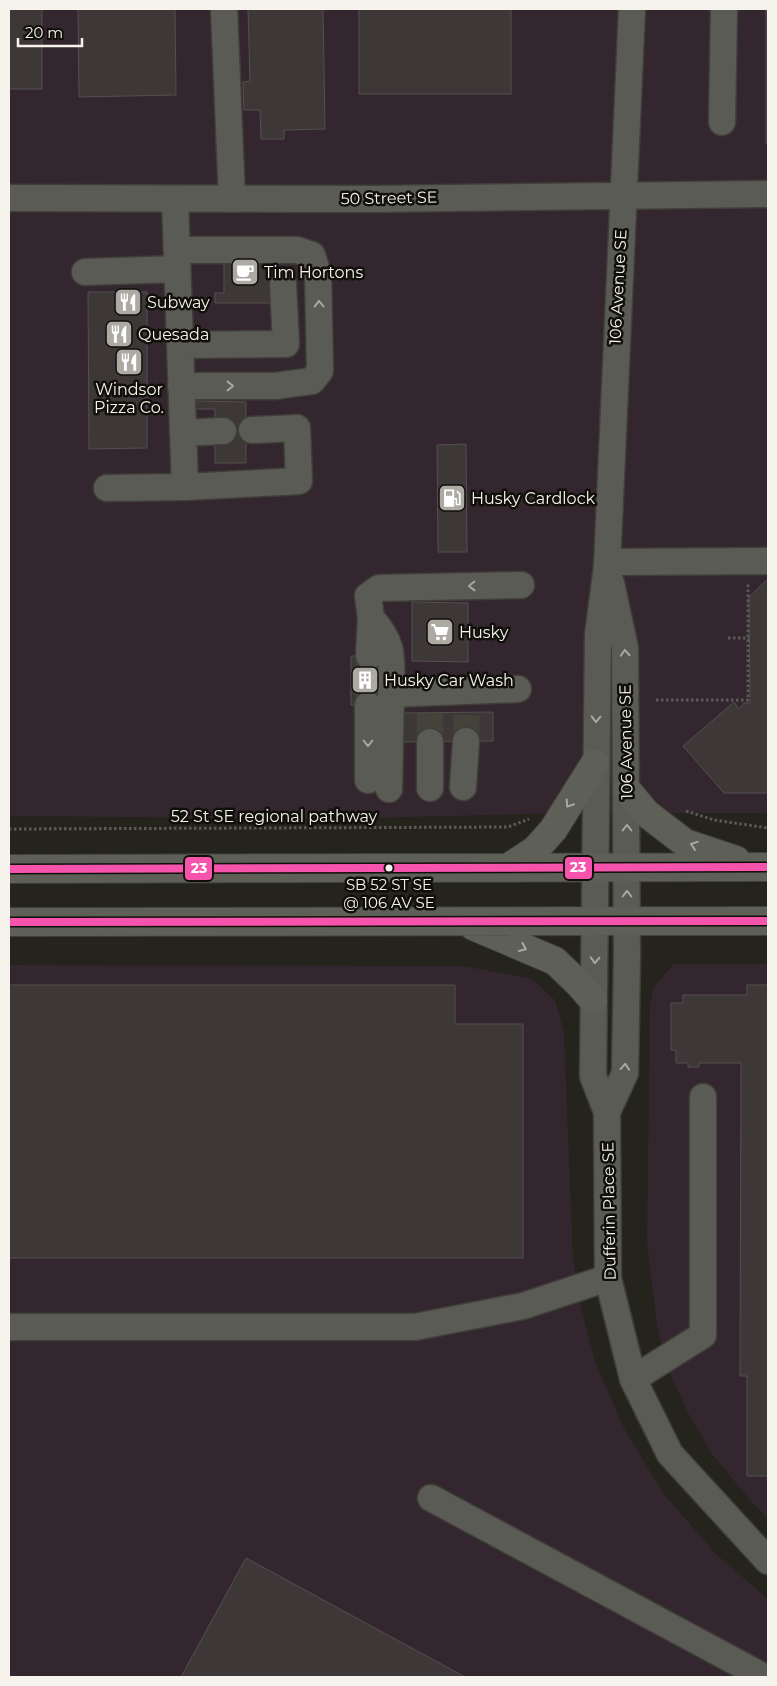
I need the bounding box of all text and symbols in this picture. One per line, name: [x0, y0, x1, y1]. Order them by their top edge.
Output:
scale bar: [18, 15, 81, 47]
text: 20 m: [25, 23, 63, 42]
street label: 50 Street SE: [340, 188, 438, 208]
street label: 106 Avenue SE: [605, 229, 631, 345]
cafe icon: Tim Hortons: [230, 257, 260, 287]
place label: Tim Hortons: [264, 263, 363, 282]
restaurant icon: Subway: [113, 287, 143, 317]
place label: Subway: [147, 293, 210, 312]
one-way arrow: [314, 300, 324, 308]
restaurant icon: Quesada: [104, 319, 134, 349]
place label: Quesada: [138, 325, 209, 344]
restaurant icon: Windsor Pizza Co.: [114, 347, 144, 377]
place label: Windsor Pizza Co.: [94, 380, 164, 417]
one-way arrow: [226, 381, 234, 391]
fuel station icon: Husky Cardlock: [437, 483, 467, 513]
place label: Husky Cardlock: [471, 489, 596, 508]
one-way arrow: [468, 581, 476, 591]
supermarket icon: Husky: [425, 617, 455, 647]
place label: Husky: [459, 623, 509, 642]
one-way arrow: [619, 649, 630, 657]
building icon: Husky Car Wash: [350, 665, 380, 695]
place label: Husky Car Wash: [384, 671, 514, 690]
street label: 106 Avenue SE: [615, 684, 637, 800]
one-way arrow: [591, 716, 601, 723]
one-way arrow: [363, 739, 373, 747]
one-way arrow: [566, 798, 576, 807]
street label: 52 St SE regional pathway: [171, 807, 378, 826]
one-way arrow: [622, 824, 632, 832]
one-way arrow: [690, 841, 698, 851]
line badge: 23: [184, 856, 213, 881]
line badge: 23: [564, 856, 593, 880]
text: 23: [570, 858, 586, 876]
text: 23: [191, 859, 207, 877]
marker: SB 52 ST SE @ 106 AV SE: [384, 863, 394, 873]
place label: SB 52 ST SE @ 106 AV SE: [343, 875, 435, 912]
one-way arrow: [622, 890, 632, 898]
one-way arrow: [518, 941, 527, 952]
one-way arrow: [589, 957, 600, 965]
one-way arrow: [619, 1063, 630, 1071]
street label: Dufferin Place SE: [598, 1142, 620, 1280]

